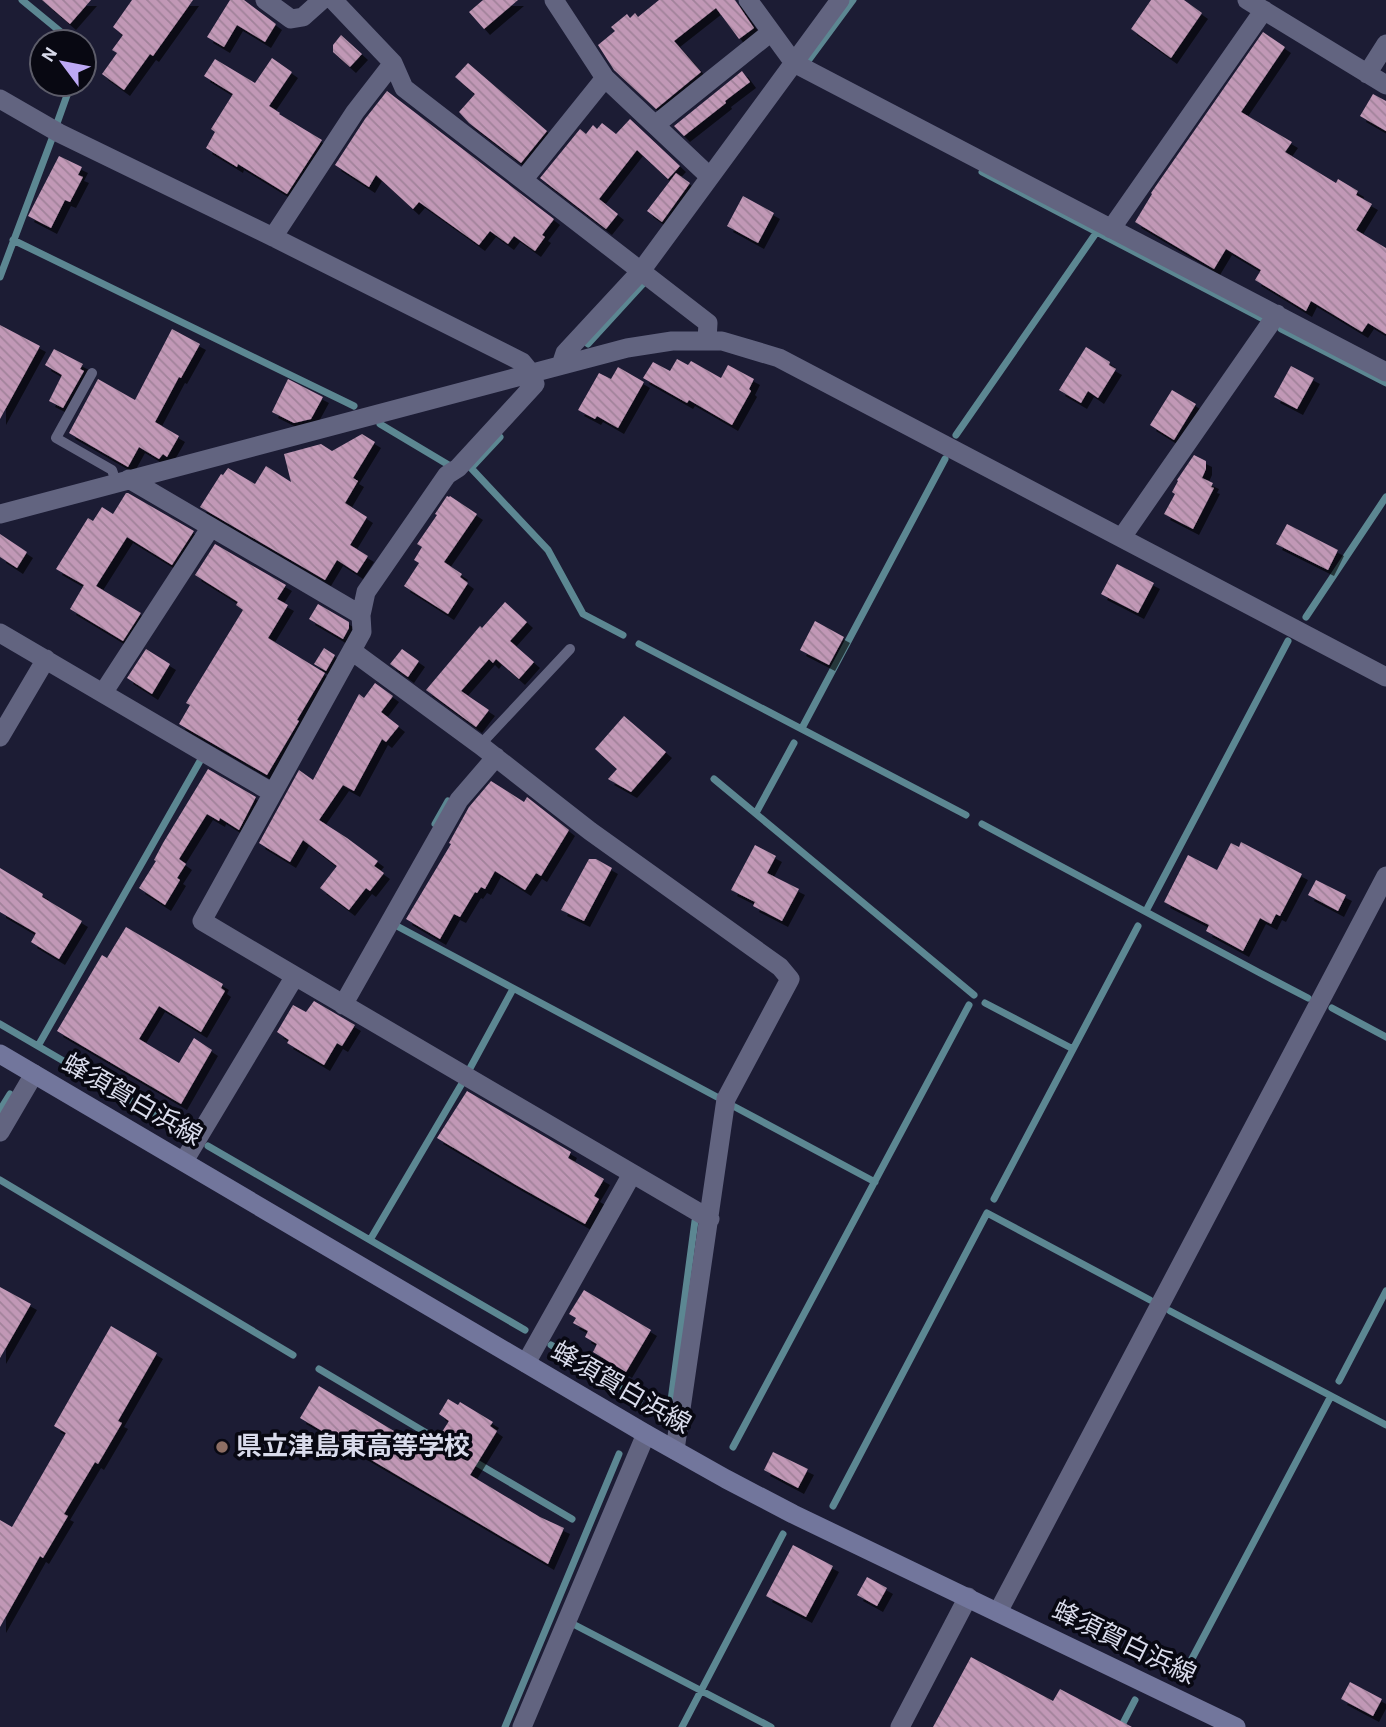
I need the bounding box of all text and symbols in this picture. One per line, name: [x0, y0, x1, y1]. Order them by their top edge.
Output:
north arrow: [28, 28, 98, 98]
text: N: [38, 44, 61, 65]
street label: 蜂須賀白浜線: [58, 1048, 207, 1150]
street label: 蜂須賀白浜線: [547, 1336, 696, 1438]
place label: 県立津島東高等学校: [236, 1432, 470, 1460]
marker: 県立津島東高等学校: [214, 1439, 230, 1455]
street label: 蜂須賀白浜線: [1048, 1595, 1201, 1689]

